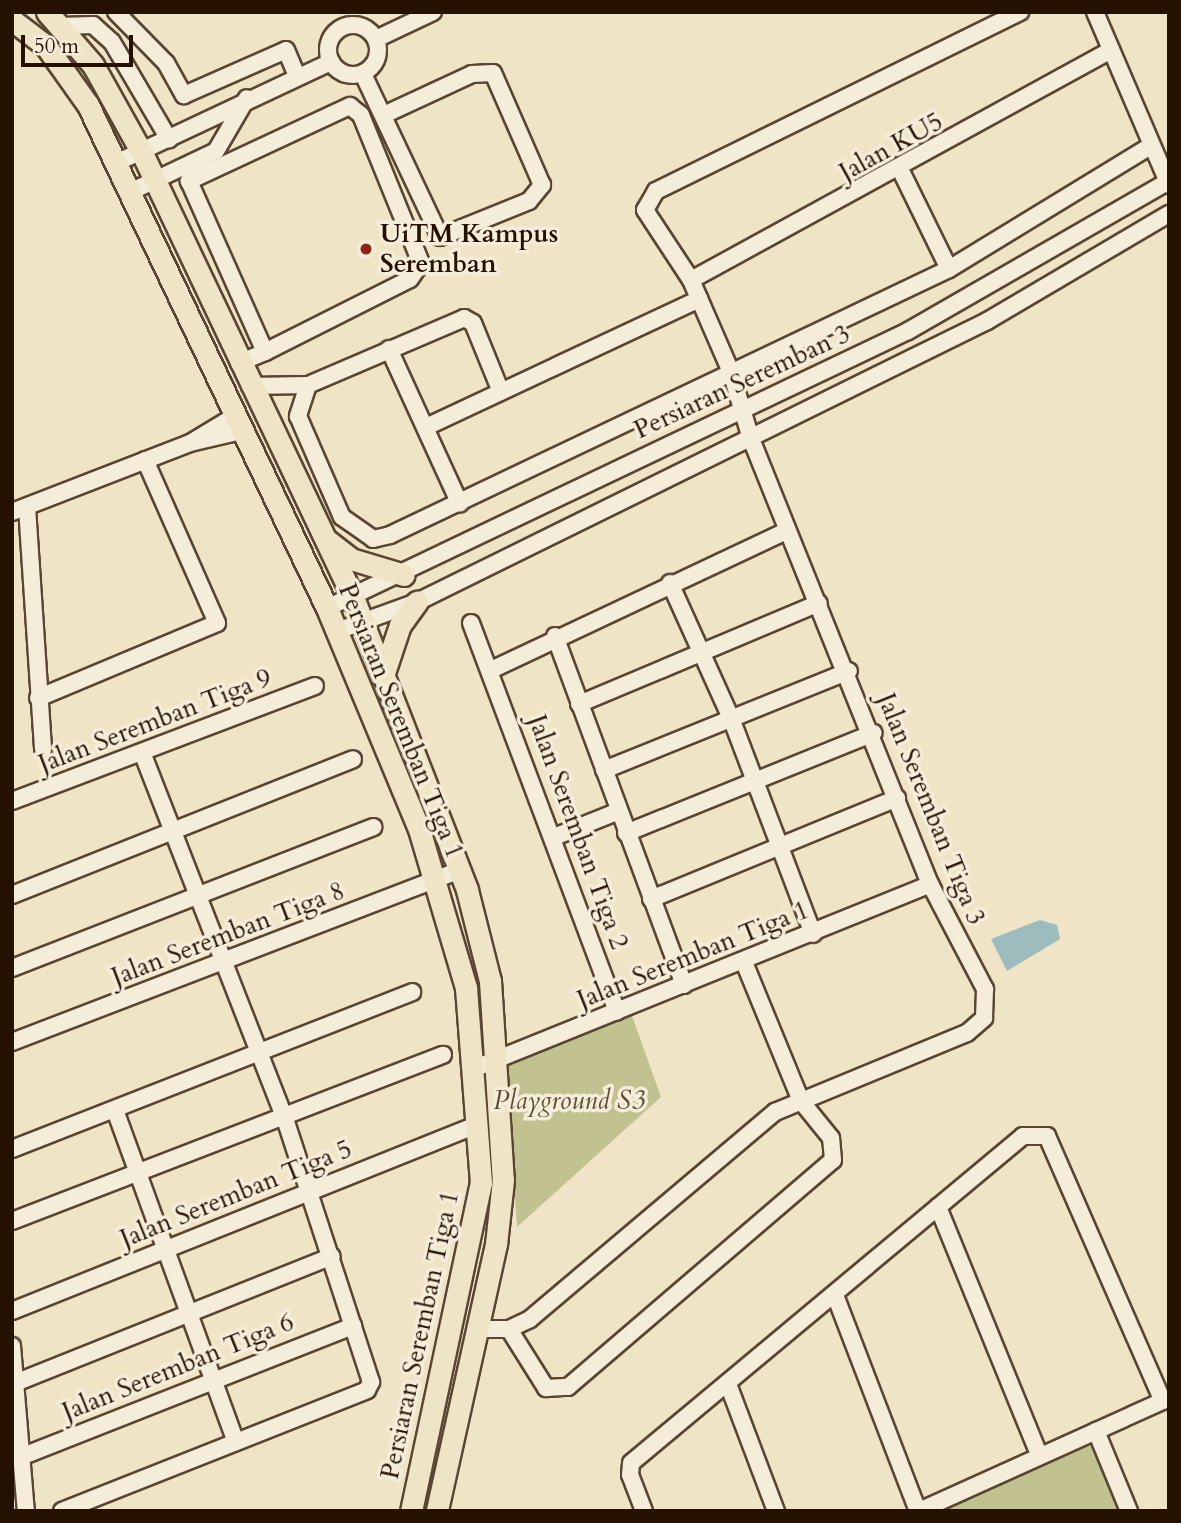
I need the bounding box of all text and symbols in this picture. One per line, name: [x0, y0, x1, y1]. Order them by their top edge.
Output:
scale bar: [24, 21, 136, 65]
text: 50 m: [34, 32, 79, 61]
street label: Jalan KU5: [834, 106, 948, 188]
place label: UiTM Kampus Seremban: [380, 218, 558, 280]
marker: UiTM Kampus Seremban: [358, 241, 374, 257]
street label: Persiaran Seremban 3: [629, 318, 855, 446]
street label: Persiaran Seremban Tiga 1: [331, 579, 471, 863]
street label: Jalan Seremban Tiga 9: [34, 662, 276, 780]
street label: Jalan Seremban Tiga 3: [870, 689, 992, 929]
street label: Jalan Seremban Tiga 2: [521, 711, 635, 953]
street label: Jalan Seremban Tiga 8: [107, 875, 349, 993]
street label: Jalan Seremban Tiga 1: [573, 894, 813, 1016]
park label: Playground S3: [493, 1085, 645, 1117]
street label: Jalan Seremban Tiga 5: [116, 1133, 356, 1255]
street label: Persiaran Seremban Tiga 1: [374, 1188, 466, 1482]
street label: Jalan Seremban Tiga 6: [58, 1306, 298, 1428]

